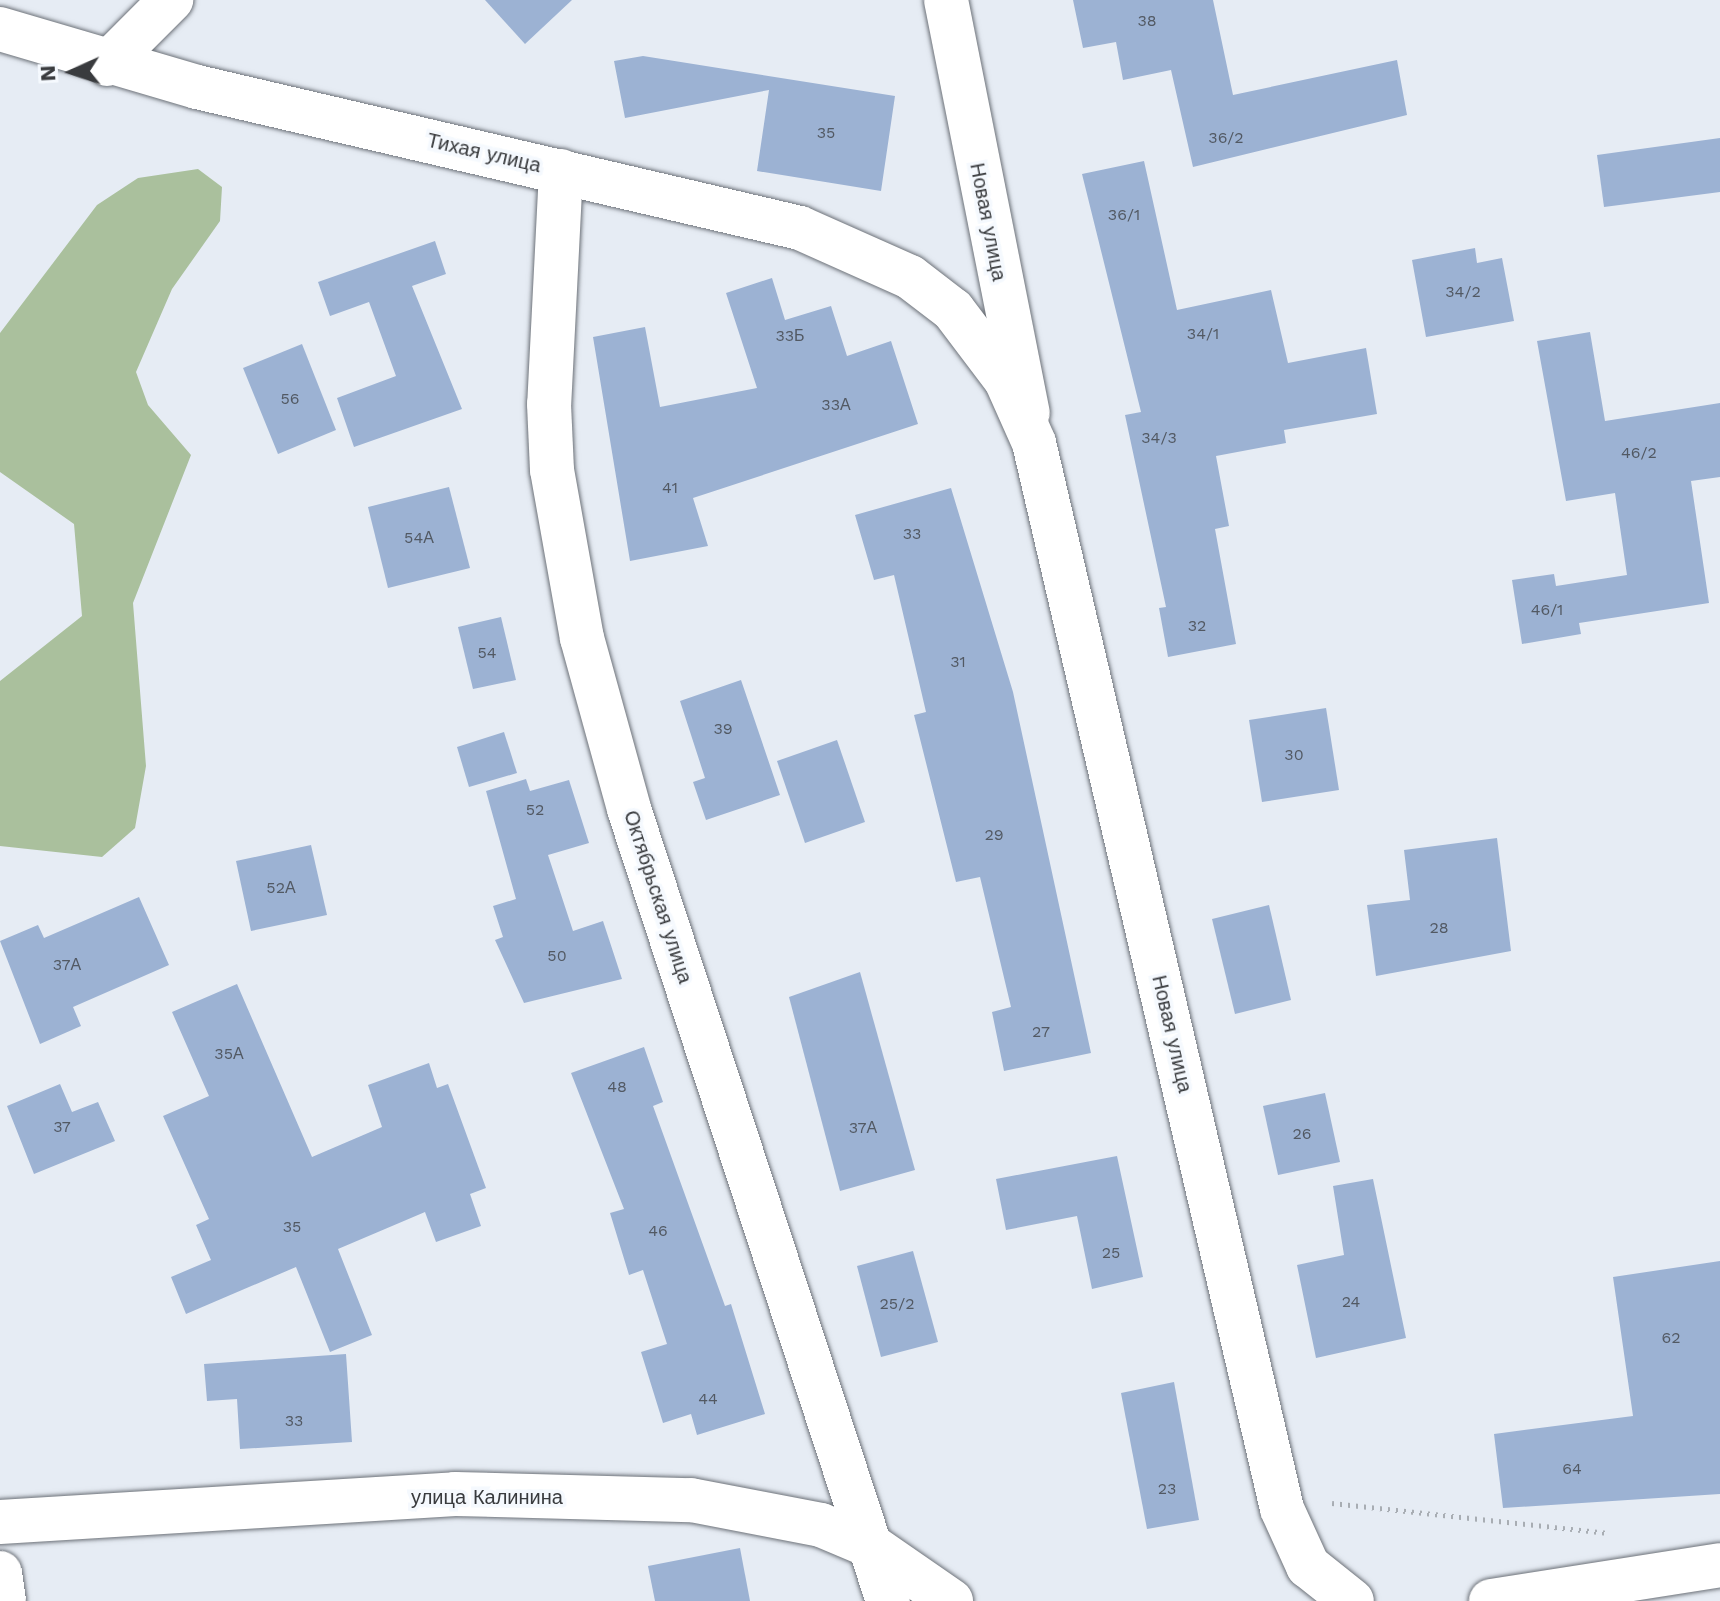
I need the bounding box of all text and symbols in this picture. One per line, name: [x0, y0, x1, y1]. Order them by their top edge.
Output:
house number: 38: [1137, 11, 1157, 31]
north arrow: [32, 32, 112, 112]
text: N: [35, 64, 60, 82]
house number: 35: [817, 123, 835, 143]
street label: Тихая улица: [425, 128, 543, 178]
house number: 36/2: [1208, 128, 1244, 148]
street label: Новая улица: [965, 161, 1011, 283]
house number: 36/1: [1108, 205, 1140, 225]
house number: 34/2: [1445, 282, 1481, 302]
house number: 34/1: [1187, 324, 1219, 344]
house number: 33Б: [775, 326, 805, 346]
house number: 56: [280, 389, 300, 409]
house number: 33А: [821, 395, 851, 415]
house number: 34/3: [1141, 428, 1177, 448]
house number: 46/2: [1621, 443, 1657, 463]
house number: 41: [662, 478, 678, 498]
house number: 33: [903, 524, 921, 544]
house number: 54А: [404, 528, 434, 548]
house number: 46/1: [1531, 600, 1563, 620]
house number: 32: [1188, 616, 1206, 636]
house number: 54: [477, 643, 497, 663]
house number: 31: [950, 652, 966, 672]
house number: 39: [713, 719, 733, 739]
house number: 30: [1284, 745, 1304, 765]
house number: 52: [526, 800, 544, 820]
street label: Октябрьская улица: [619, 807, 697, 987]
house number: 29: [984, 825, 1004, 845]
house number: 52А: [266, 878, 296, 898]
house number: 28: [1429, 918, 1449, 938]
house number: 50: [547, 946, 567, 966]
house number: 37А: [53, 955, 81, 975]
street label: Новая улица: [1147, 973, 1197, 1095]
house number: 27: [1032, 1022, 1050, 1042]
house number: 35А: [214, 1044, 244, 1064]
house number: 48: [607, 1077, 627, 1097]
house number: 37: [53, 1117, 71, 1137]
house number: 37А: [849, 1118, 877, 1138]
house number: 26: [1292, 1124, 1312, 1144]
house number: 35: [283, 1217, 301, 1237]
house number: 46: [648, 1221, 668, 1241]
house number: 25: [1102, 1243, 1120, 1263]
house number: 24: [1342, 1292, 1360, 1312]
house number: 25/2: [880, 1294, 914, 1314]
house number: 62: [1661, 1328, 1681, 1348]
house number: 44: [698, 1389, 718, 1409]
house number: 33: [285, 1411, 303, 1431]
house number: 64: [1562, 1459, 1582, 1479]
house number: 23: [1158, 1479, 1176, 1499]
street label: улица Калинина: [411, 1485, 563, 1509]

